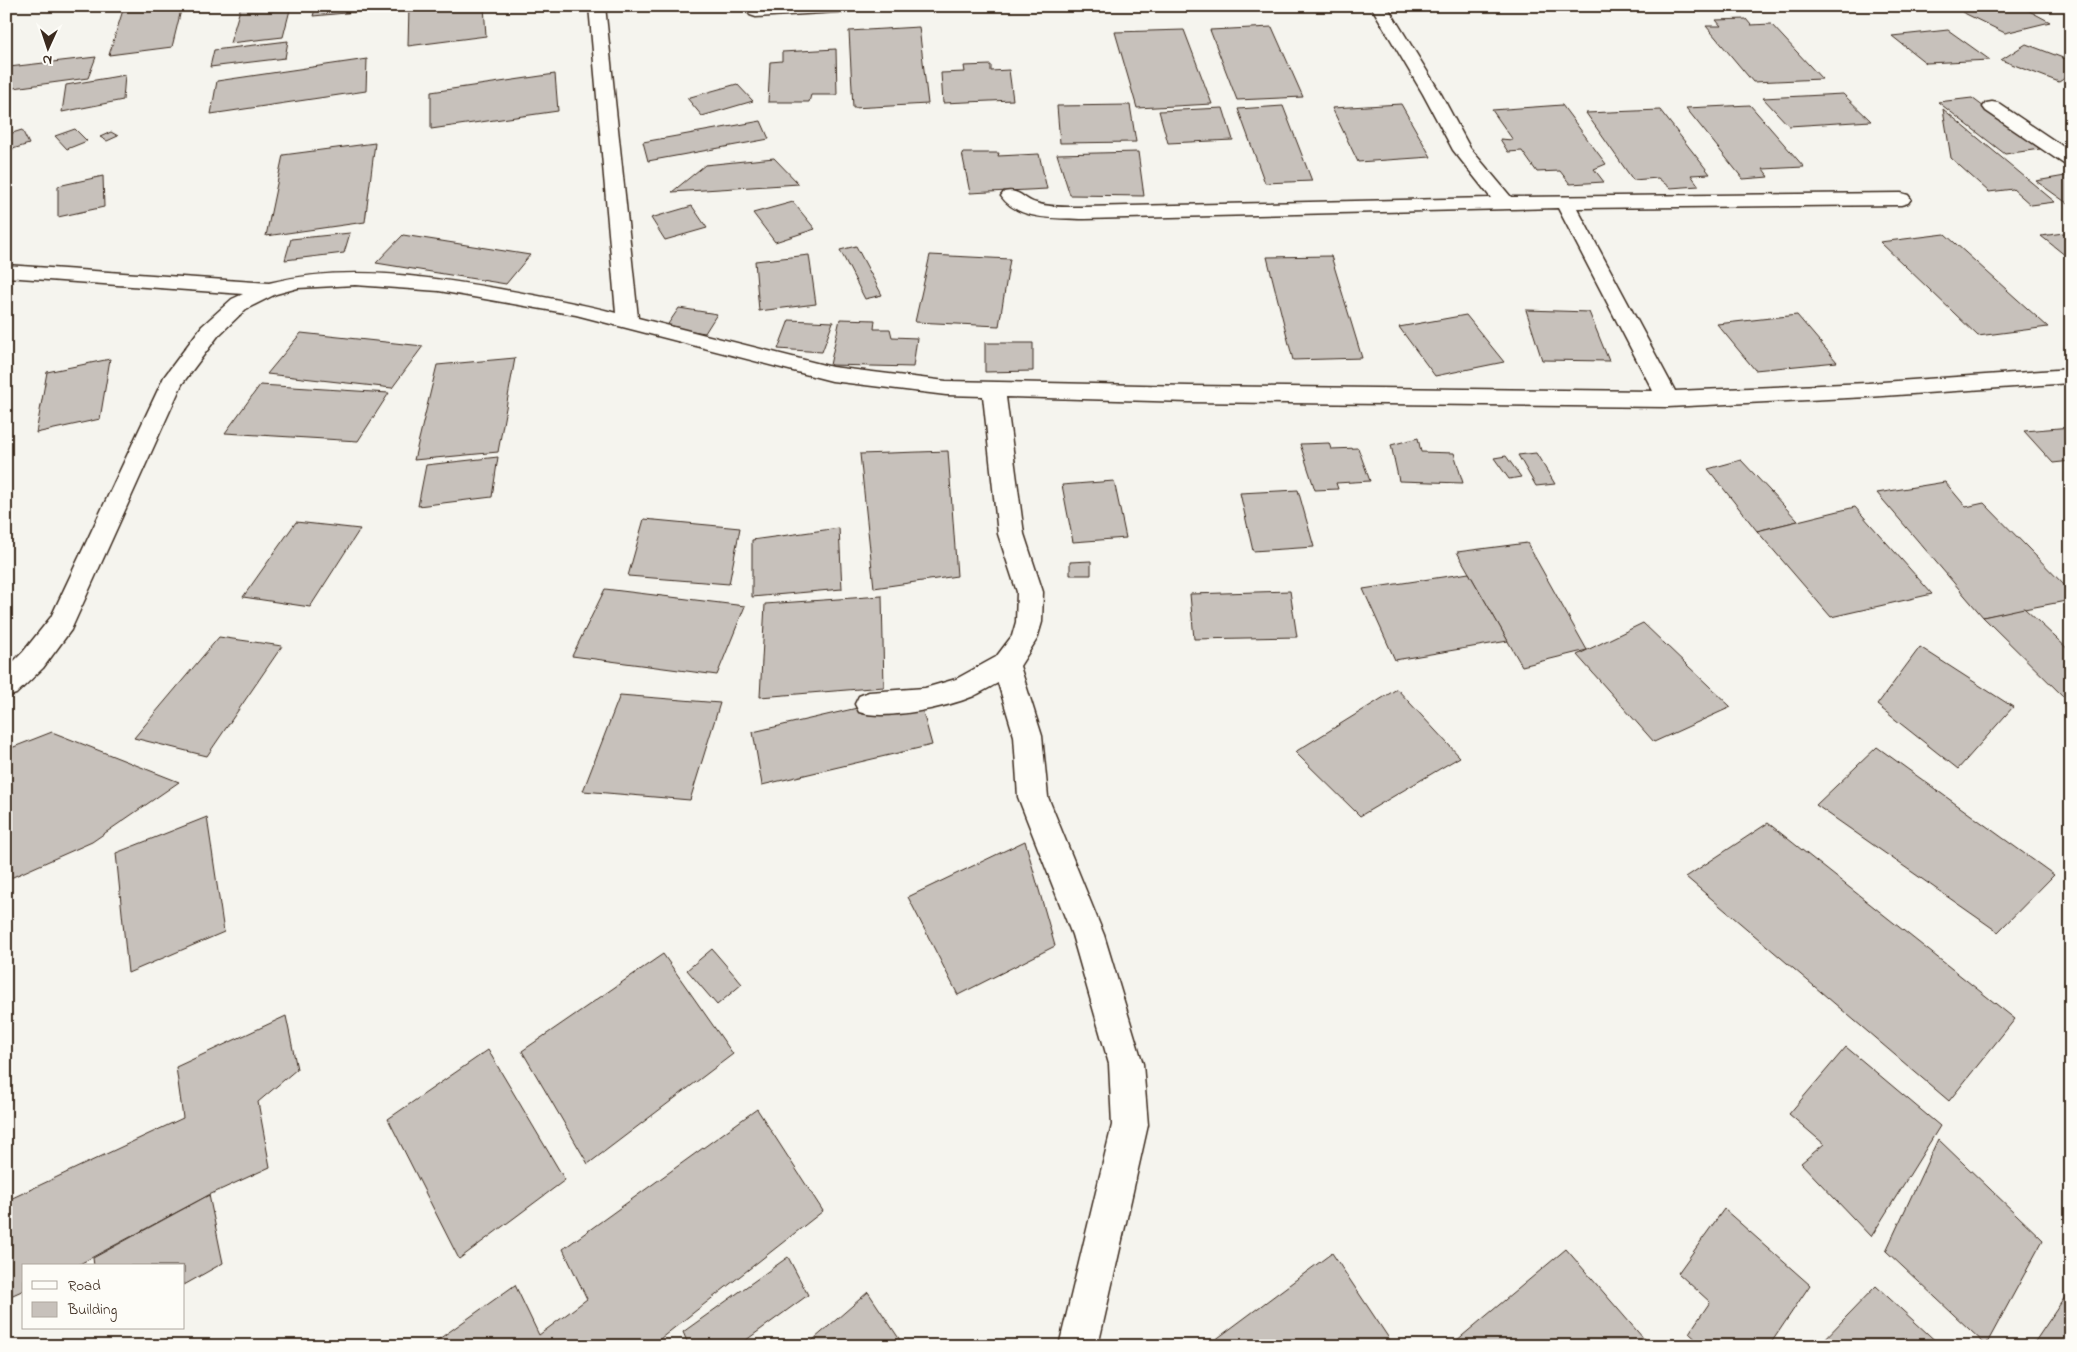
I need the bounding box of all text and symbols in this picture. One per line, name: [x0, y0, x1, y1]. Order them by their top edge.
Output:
north arrow: [22, 22, 72, 72]
text: N: [42, 49, 53, 70]
legend: [22, 1264, 185, 1330]
text: Road: [68, 1275, 101, 1297]
text: Building: [67, 1299, 117, 1322]

